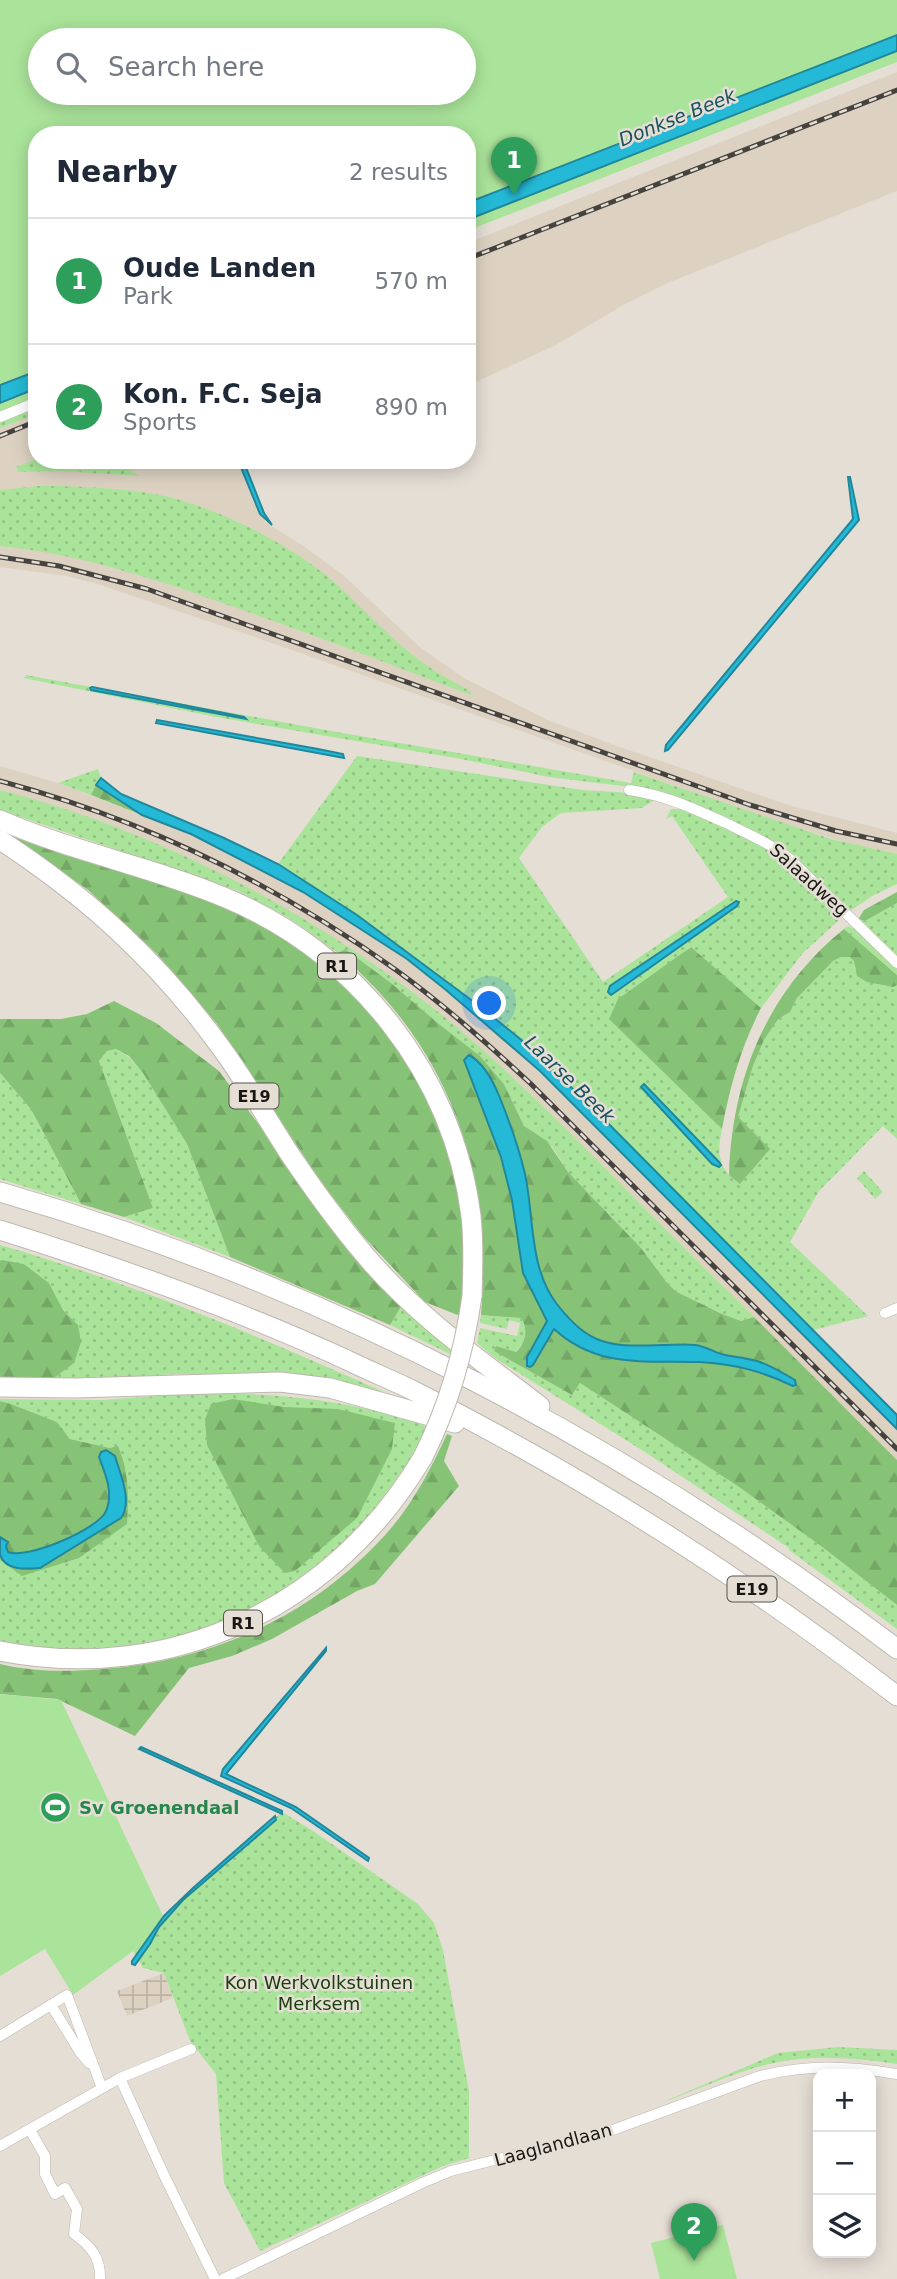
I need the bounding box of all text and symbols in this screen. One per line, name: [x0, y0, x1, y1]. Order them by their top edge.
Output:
search box: [28, 28, 476, 105]
icon: search: [52, 48, 90, 86]
text: Search here: [108, 52, 264, 82]
water label: Donkse Beek: [615, 83, 740, 150]
pin: 1: [491, 137, 537, 195]
text: Nearby: [56, 154, 178, 189]
text: 2 results: [349, 159, 448, 185]
text: Oude Landen: [123, 253, 316, 283]
text: 1: [71, 268, 87, 294]
text: 570 m: [374, 268, 448, 294]
text: Park: [123, 283, 173, 309]
text: Kon. F.C. Seja: [123, 379, 323, 409]
text: 2: [71, 394, 87, 420]
text: 890 m: [374, 394, 448, 420]
text: Sports: [123, 409, 197, 435]
street label: Salaadweg: [766, 839, 853, 920]
road number: R1: [318, 954, 356, 978]
your location: [472, 986, 506, 1020]
water label: Laarse Beek: [520, 1031, 620, 1128]
road number: E19: [230, 1084, 278, 1108]
road number: E19: [728, 1576, 776, 1602]
road number: R1: [224, 1610, 262, 1636]
sports icon: Sv Groenendaal: [39, 1791, 73, 1825]
place label: Sv Groenendaal: [79, 1797, 239, 1818]
park label: Kon Werkvolkstuinen Merksem: [225, 1972, 413, 2014]
map controls: [813, 2069, 876, 2258]
button: +: [813, 2069, 876, 2132]
street label: Laaglandlaan: [492, 2119, 614, 2170]
button: −: [813, 2132, 876, 2195]
button: layers: [813, 2195, 876, 2258]
pin: 2: [671, 2203, 717, 2261]

